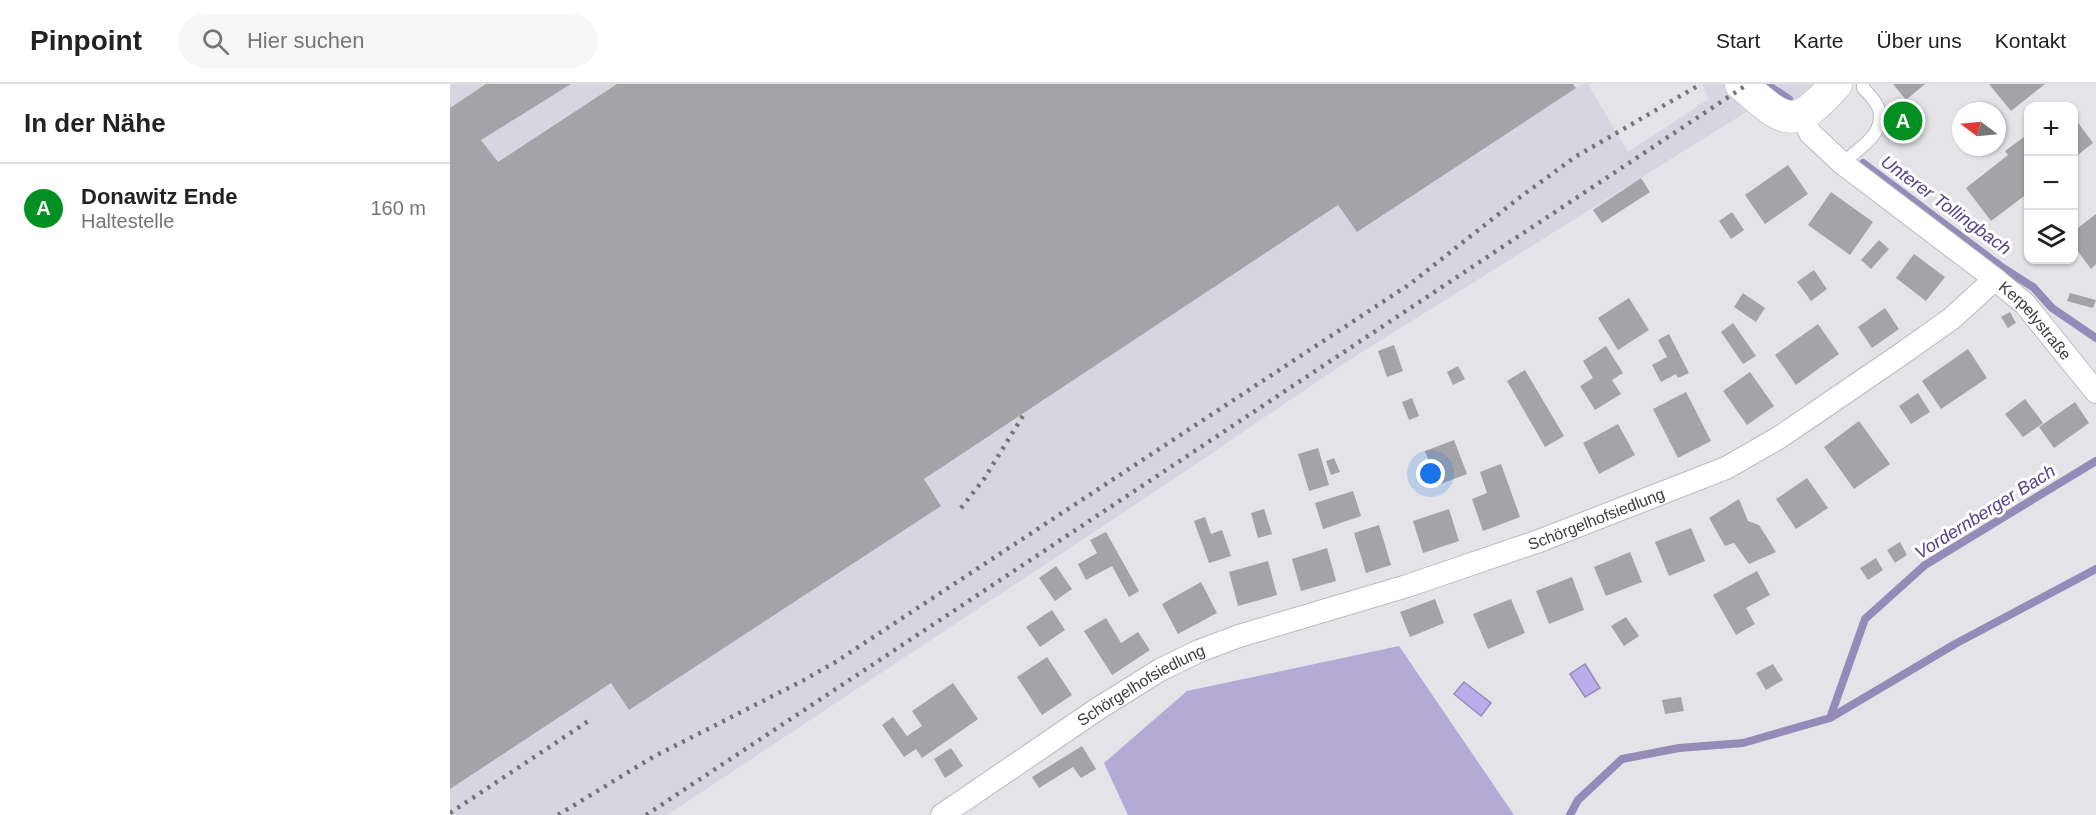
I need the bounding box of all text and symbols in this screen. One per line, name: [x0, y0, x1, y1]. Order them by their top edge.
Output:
search box: [178, 14, 598, 68]
text: Pinpoint: [30, 25, 142, 56]
icon: search: [199, 25, 232, 58]
text: Hier suchen: [247, 28, 364, 53]
text: Start: [1716, 29, 1760, 52]
text: Karte: [1793, 29, 1844, 52]
text: Über uns: [1877, 29, 1962, 52]
text: Kontakt: [1995, 29, 2066, 52]
pin: A: [1884, 99, 1922, 144]
north arrow: [1952, 102, 2006, 156]
map controls: [2024, 102, 2078, 264]
button: +: [2024, 102, 2078, 156]
text: In der Nähe: [24, 108, 166, 138]
water label: Unterer Tollingbach: [1877, 151, 2015, 259]
button: −: [2024, 156, 2078, 210]
text: Donawitz Ende: [81, 184, 237, 209]
text: A: [36, 197, 51, 219]
text: 160 m: [370, 197, 426, 219]
text: Haltestelle: [81, 210, 174, 232]
button: layers: [2024, 210, 2078, 264]
street label: Kerpelystraße: [1996, 278, 2074, 363]
your location: [1416, 459, 1445, 488]
water label: Vordernberger Bach: [1911, 461, 2059, 563]
street label: Schörgelhofsiedlung: [1526, 485, 1667, 553]
street label: Schörgelhofsiedlung: [1074, 642, 1207, 729]

